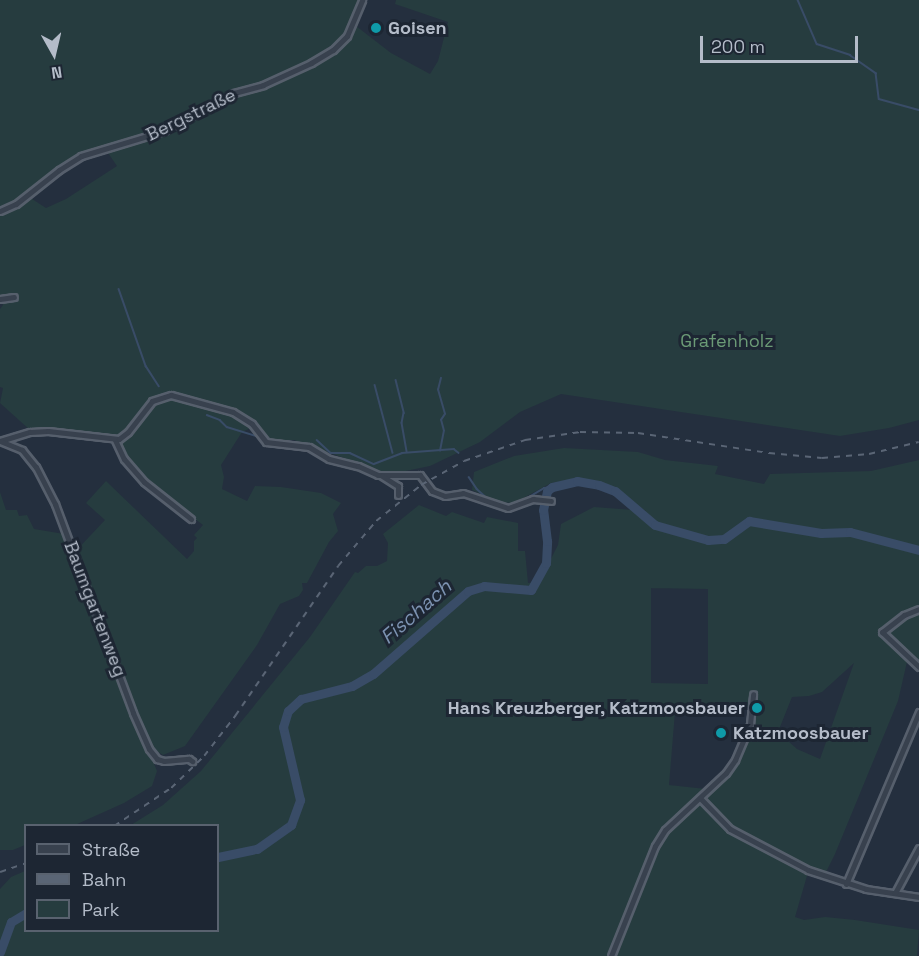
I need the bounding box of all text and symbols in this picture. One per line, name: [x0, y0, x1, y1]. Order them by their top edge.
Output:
place label: Goisen: [388, 17, 447, 39]
marker: Goisen: [369, 21, 383, 35]
north arrow: [24, 24, 84, 84]
scale bar: [703, 24, 860, 62]
text: 200 m: [711, 35, 765, 58]
text: N: [50, 61, 63, 83]
street label: Bergstraße: [143, 84, 239, 146]
park label: Grafenholz: [680, 330, 774, 352]
street label: Baumgartenweg: [59, 538, 131, 680]
water label: Fischach: [376, 575, 456, 649]
place label: Hans Kreuzberger, Katzmoosbauer: [447, 697, 745, 719]
marker: Hans Kreuzberger, Katzmoosbauer: [750, 701, 764, 715]
place label: Katzmoosbauer: [733, 722, 869, 744]
marker: Katzmoosbauer: [714, 726, 728, 740]
legend: [24, 824, 219, 932]
text: Straße: [82, 838, 140, 861]
text: Bahn: [82, 868, 126, 891]
text: Park: [82, 898, 119, 921]

